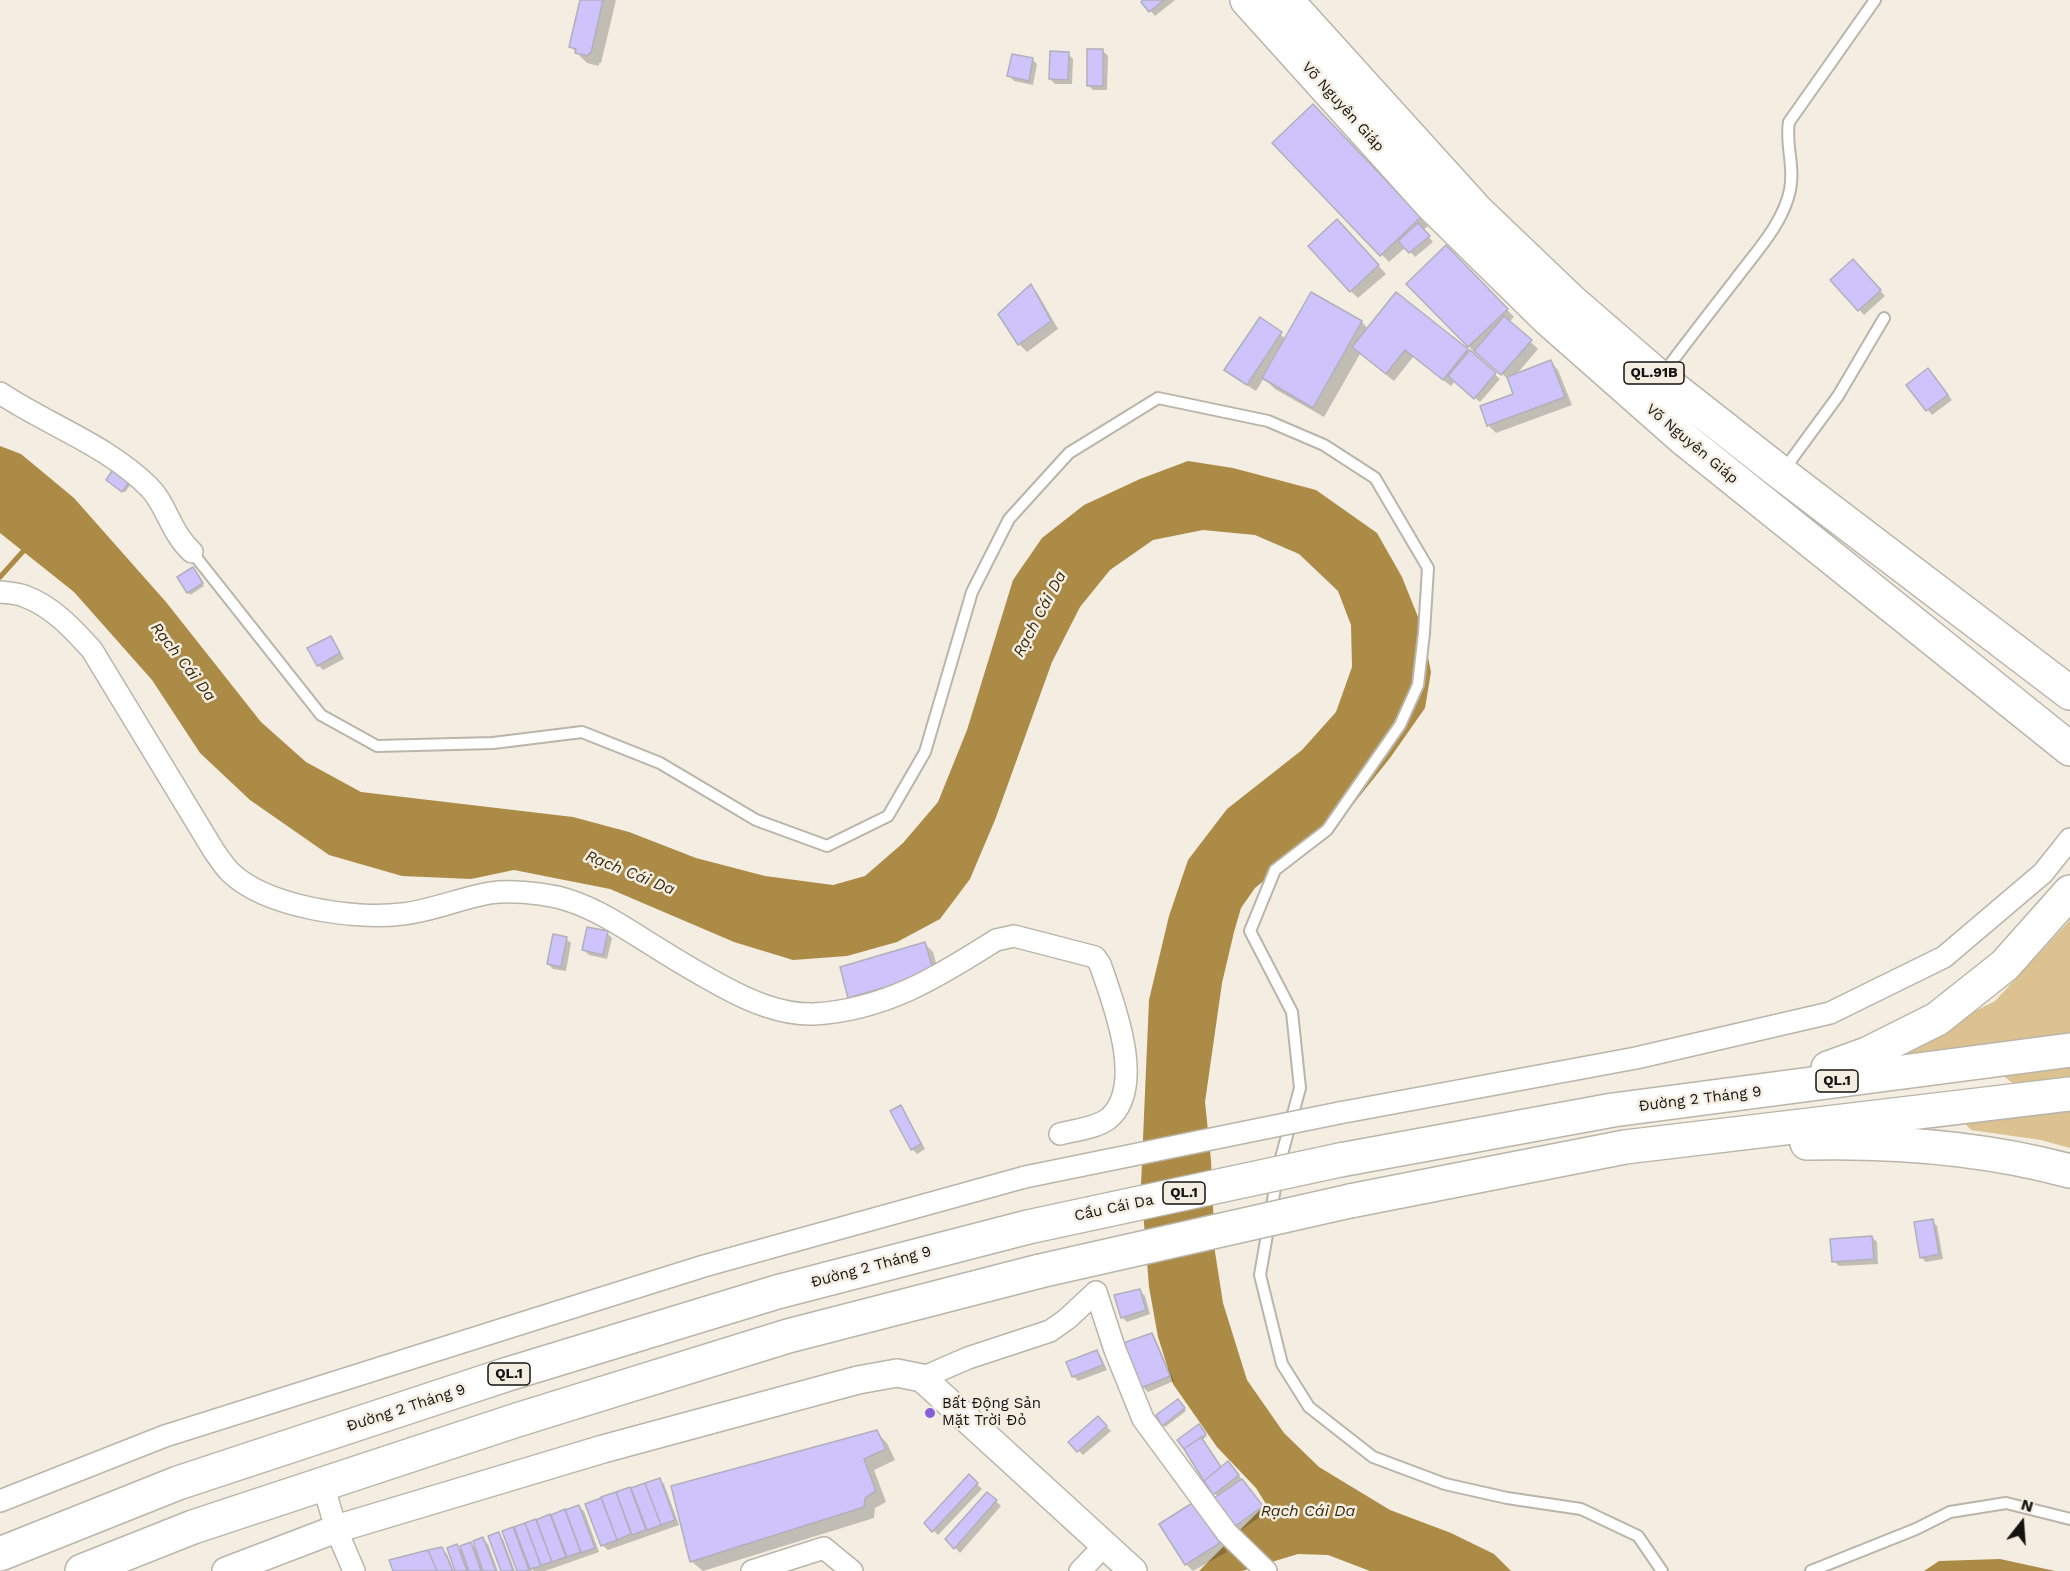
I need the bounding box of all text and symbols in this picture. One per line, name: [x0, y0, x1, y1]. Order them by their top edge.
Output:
street label: Võ Nguyên Giáp: [1298, 58, 1388, 156]
road number: QL.91B: [1624, 362, 1684, 384]
street label: Võ Nguyên Giáp: [1642, 400, 1742, 488]
water label: Rạch Cái Da: [1009, 568, 1071, 660]
water label: Rạch Cái Da: [146, 619, 220, 705]
water label: Rạch Cái Da: [583, 846, 677, 900]
road number: QL.1: [1816, 1070, 1858, 1092]
street label: Đường 2 Tháng 9: [1638, 1083, 1762, 1115]
road number: QL.1: [1163, 1182, 1205, 1204]
street label: Cầu Cái Da: [1073, 1191, 1155, 1225]
street label: Đường 2 Tháng 9: [809, 1242, 933, 1292]
road number: QL.1: [488, 1363, 530, 1385]
street label: Đường 2 Tháng 9: [344, 1380, 468, 1436]
place label: Bất Động Sản Mặt Trời Đỏ: [942, 1395, 1041, 1430]
marker: Bất Động Sản Mặt Trời Đỏ: [923, 1406, 937, 1420]
north arrow: [1992, 1493, 2052, 1553]
text: N: [2019, 1494, 2036, 1516]
water label: Rạch Cái Da: [1261, 1501, 1355, 1521]

